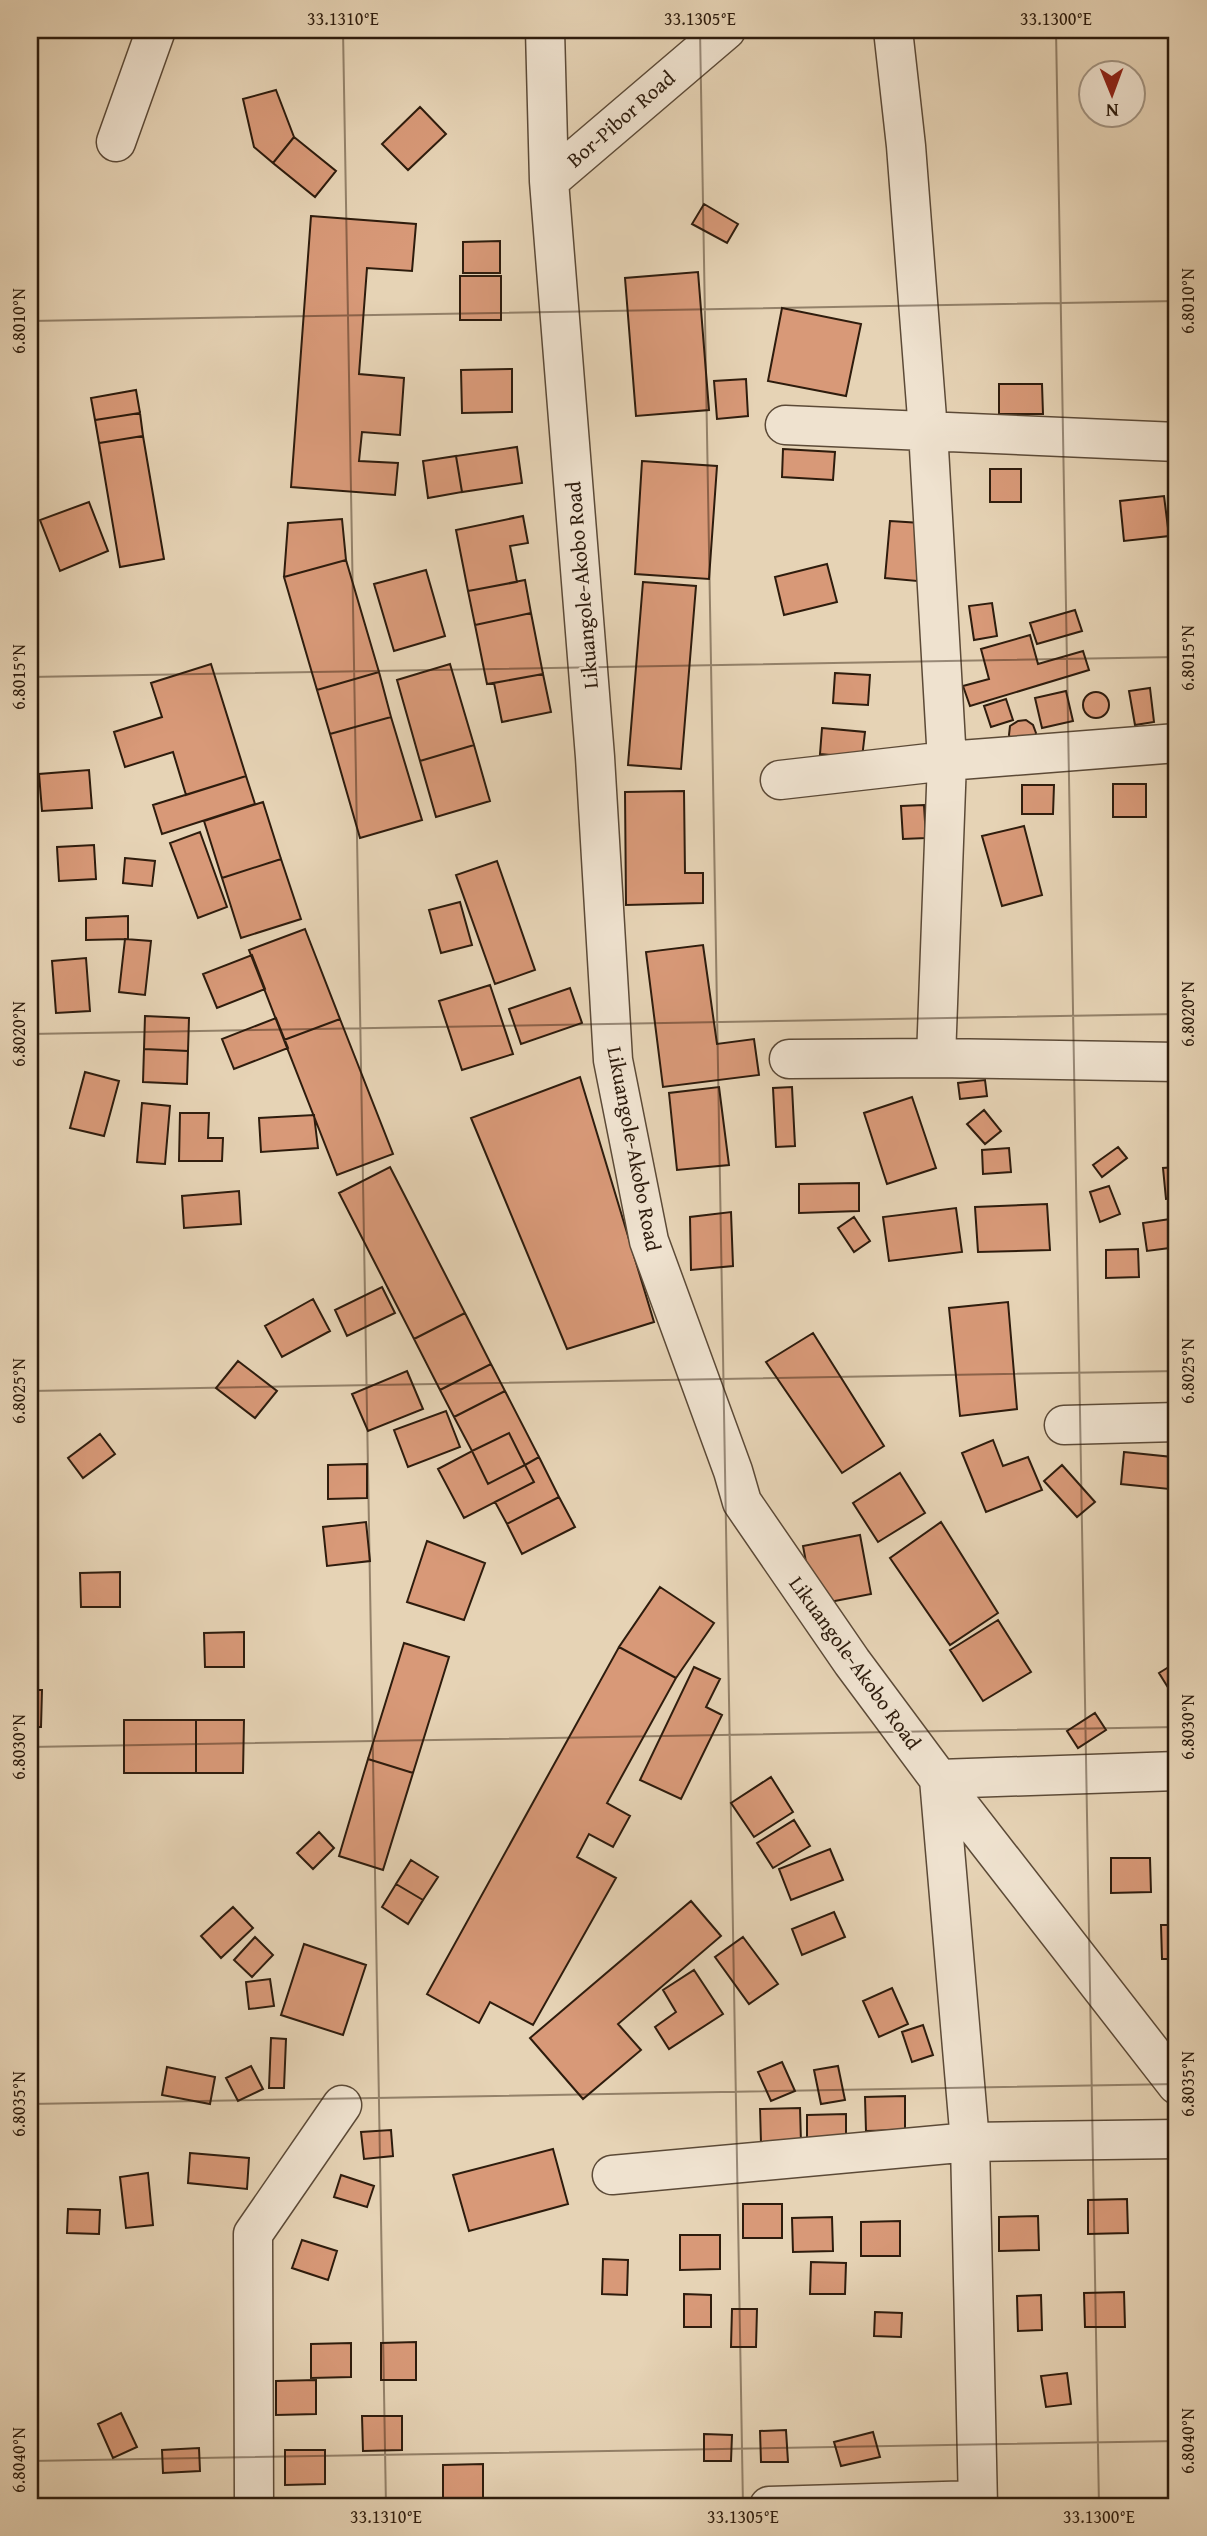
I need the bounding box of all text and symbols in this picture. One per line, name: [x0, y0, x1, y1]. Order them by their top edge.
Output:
text: 33.1310°E: [307, 5, 379, 32]
text: 33.1305°E: [664, 5, 736, 32]
text: 33.1300°E: [1020, 5, 1092, 32]
north arrow: [1078, 60, 1148, 130]
street label: Bor-Pibor Road: [560, 62, 682, 174]
text: N: [1105, 97, 1119, 125]
text: 6.8010°N: [1174, 268, 1201, 334]
text: 6.8010°N: [5, 288, 32, 354]
street label: Likuangole-Akobo Road: [557, 479, 606, 690]
text: 6.8015°N: [1174, 625, 1201, 691]
text: 6.8015°N: [5, 644, 32, 710]
text: 6.8020°N: [1174, 981, 1201, 1047]
text: 6.8020°N: [5, 1001, 32, 1067]
street label: Likuangole-Akobo Road: [599, 1044, 670, 1255]
text: 6.8025°N: [1174, 1338, 1201, 1404]
text: 6.8025°N: [5, 1358, 32, 1424]
street label: Likuangole-Akobo Road: [782, 1570, 929, 1757]
text: 6.8030°N: [1174, 1694, 1201, 1760]
text: 6.8030°N: [5, 1714, 32, 1780]
text: 6.8035°N: [1174, 2051, 1201, 2117]
text: 6.8035°N: [5, 2071, 32, 2137]
text: 6.8040°N: [1174, 2408, 1201, 2474]
text: 6.8040°N: [5, 2427, 32, 2493]
text: 33.1310°E: [350, 2503, 422, 2530]
text: 33.1305°E: [707, 2503, 779, 2530]
text: 33.1300°E: [1063, 2503, 1135, 2530]

